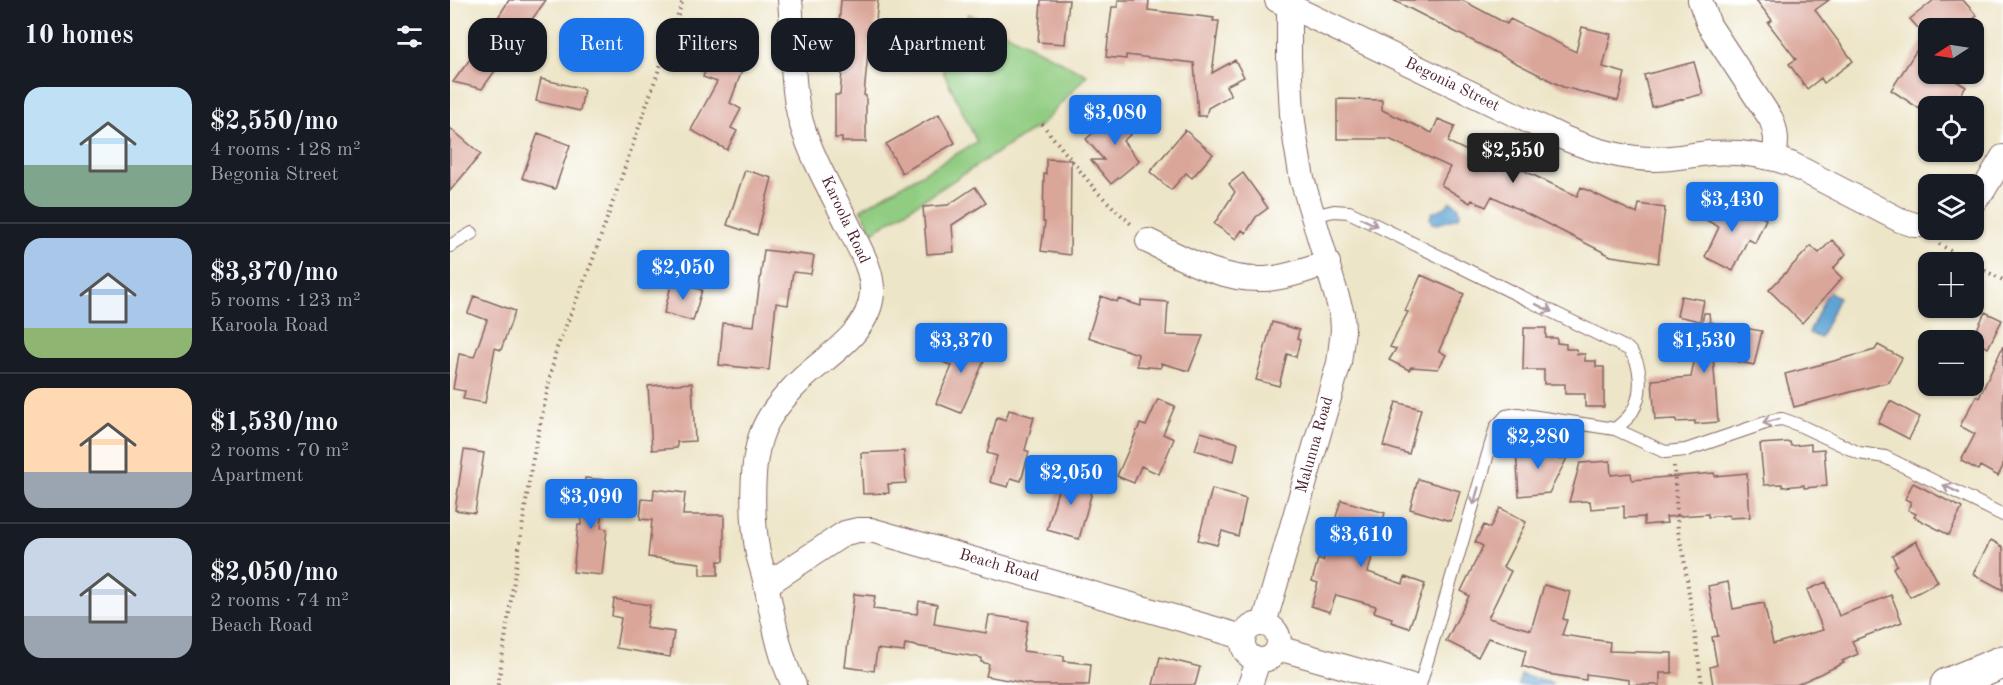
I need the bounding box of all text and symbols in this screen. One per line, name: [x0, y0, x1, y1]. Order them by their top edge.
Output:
chip: Buy: [468, 18, 547, 72]
chip: Rent: [559, 18, 644, 72]
chip: Filters: [656, 18, 759, 72]
chip: New: [771, 18, 855, 72]
chip: Apartment: [867, 18, 1007, 72]
north arrow: [1918, 18, 1984, 84]
map controls: [1918, 18, 1984, 396]
icon: filters: [393, 20, 426, 53]
text: 10 homes: [24, 23, 133, 49]
street label: Begonia Street: [1402, 55, 1502, 115]
pin: $3,080: [1066, 95, 1164, 146]
button: locate: [1918, 96, 1984, 162]
text: $3,080: [1083, 104, 1147, 124]
text: $2,550/mo: [210, 109, 338, 135]
icon: home: [72, 111, 144, 183]
pin: $2,550: [1464, 133, 1562, 184]
text: 4 rooms · 128 m²: [210, 140, 360, 160]
text: $2,550: [1481, 142, 1545, 162]
text: Begonia Street: [210, 165, 338, 185]
street label: Karoola Road: [818, 174, 872, 266]
button: layers: [1918, 174, 1984, 240]
pin: $3,430: [1683, 182, 1781, 233]
text: $3,430: [1700, 191, 1764, 211]
one-way arrow: [1359, 217, 1377, 228]
pin: $2,050: [634, 250, 732, 301]
button: +: [1918, 252, 1984, 318]
text: $2,050: [651, 259, 715, 279]
text: $3,370/mo: [210, 260, 338, 286]
icon: home: [72, 262, 144, 334]
text: 5 rooms · 123 m²: [210, 291, 360, 311]
one-way arrow: [1534, 302, 1552, 314]
text: Karoola Road: [210, 316, 328, 336]
pin: $3,370: [912, 323, 1010, 374]
pin: $1,530: [1655, 323, 1753, 374]
button: −: [1918, 330, 1984, 396]
text: $3,370: [929, 332, 993, 352]
text: $1,530: [1672, 332, 1736, 352]
street label: Malunna Road: [1294, 395, 1336, 495]
text: $1,530/mo: [210, 410, 338, 436]
icon: home: [72, 412, 144, 484]
one-way arrow: [1762, 416, 1781, 428]
pin: $2,280: [1489, 419, 1587, 470]
text: $2,280: [1506, 428, 1570, 448]
text: 2 rooms · 70 m²: [210, 441, 349, 461]
pin: $2,050: [1022, 455, 1120, 506]
text: $2,050: [1039, 464, 1103, 484]
text: Apartment: [210, 466, 304, 486]
pin: $3,090: [542, 479, 640, 530]
one-way arrow: [1942, 482, 1960, 494]
one-way arrow: [1470, 486, 1481, 505]
text: $3,090: [559, 488, 623, 508]
pin: $3,610: [1312, 517, 1410, 568]
text: $3,610: [1329, 526, 1393, 546]
street label: Beach Road: [957, 547, 1041, 585]
text: $2,050/mo: [210, 560, 338, 586]
icon: home: [72, 562, 144, 634]
text: 2 rooms · 74 m²: [210, 591, 349, 611]
text: Beach Road: [210, 616, 313, 636]

